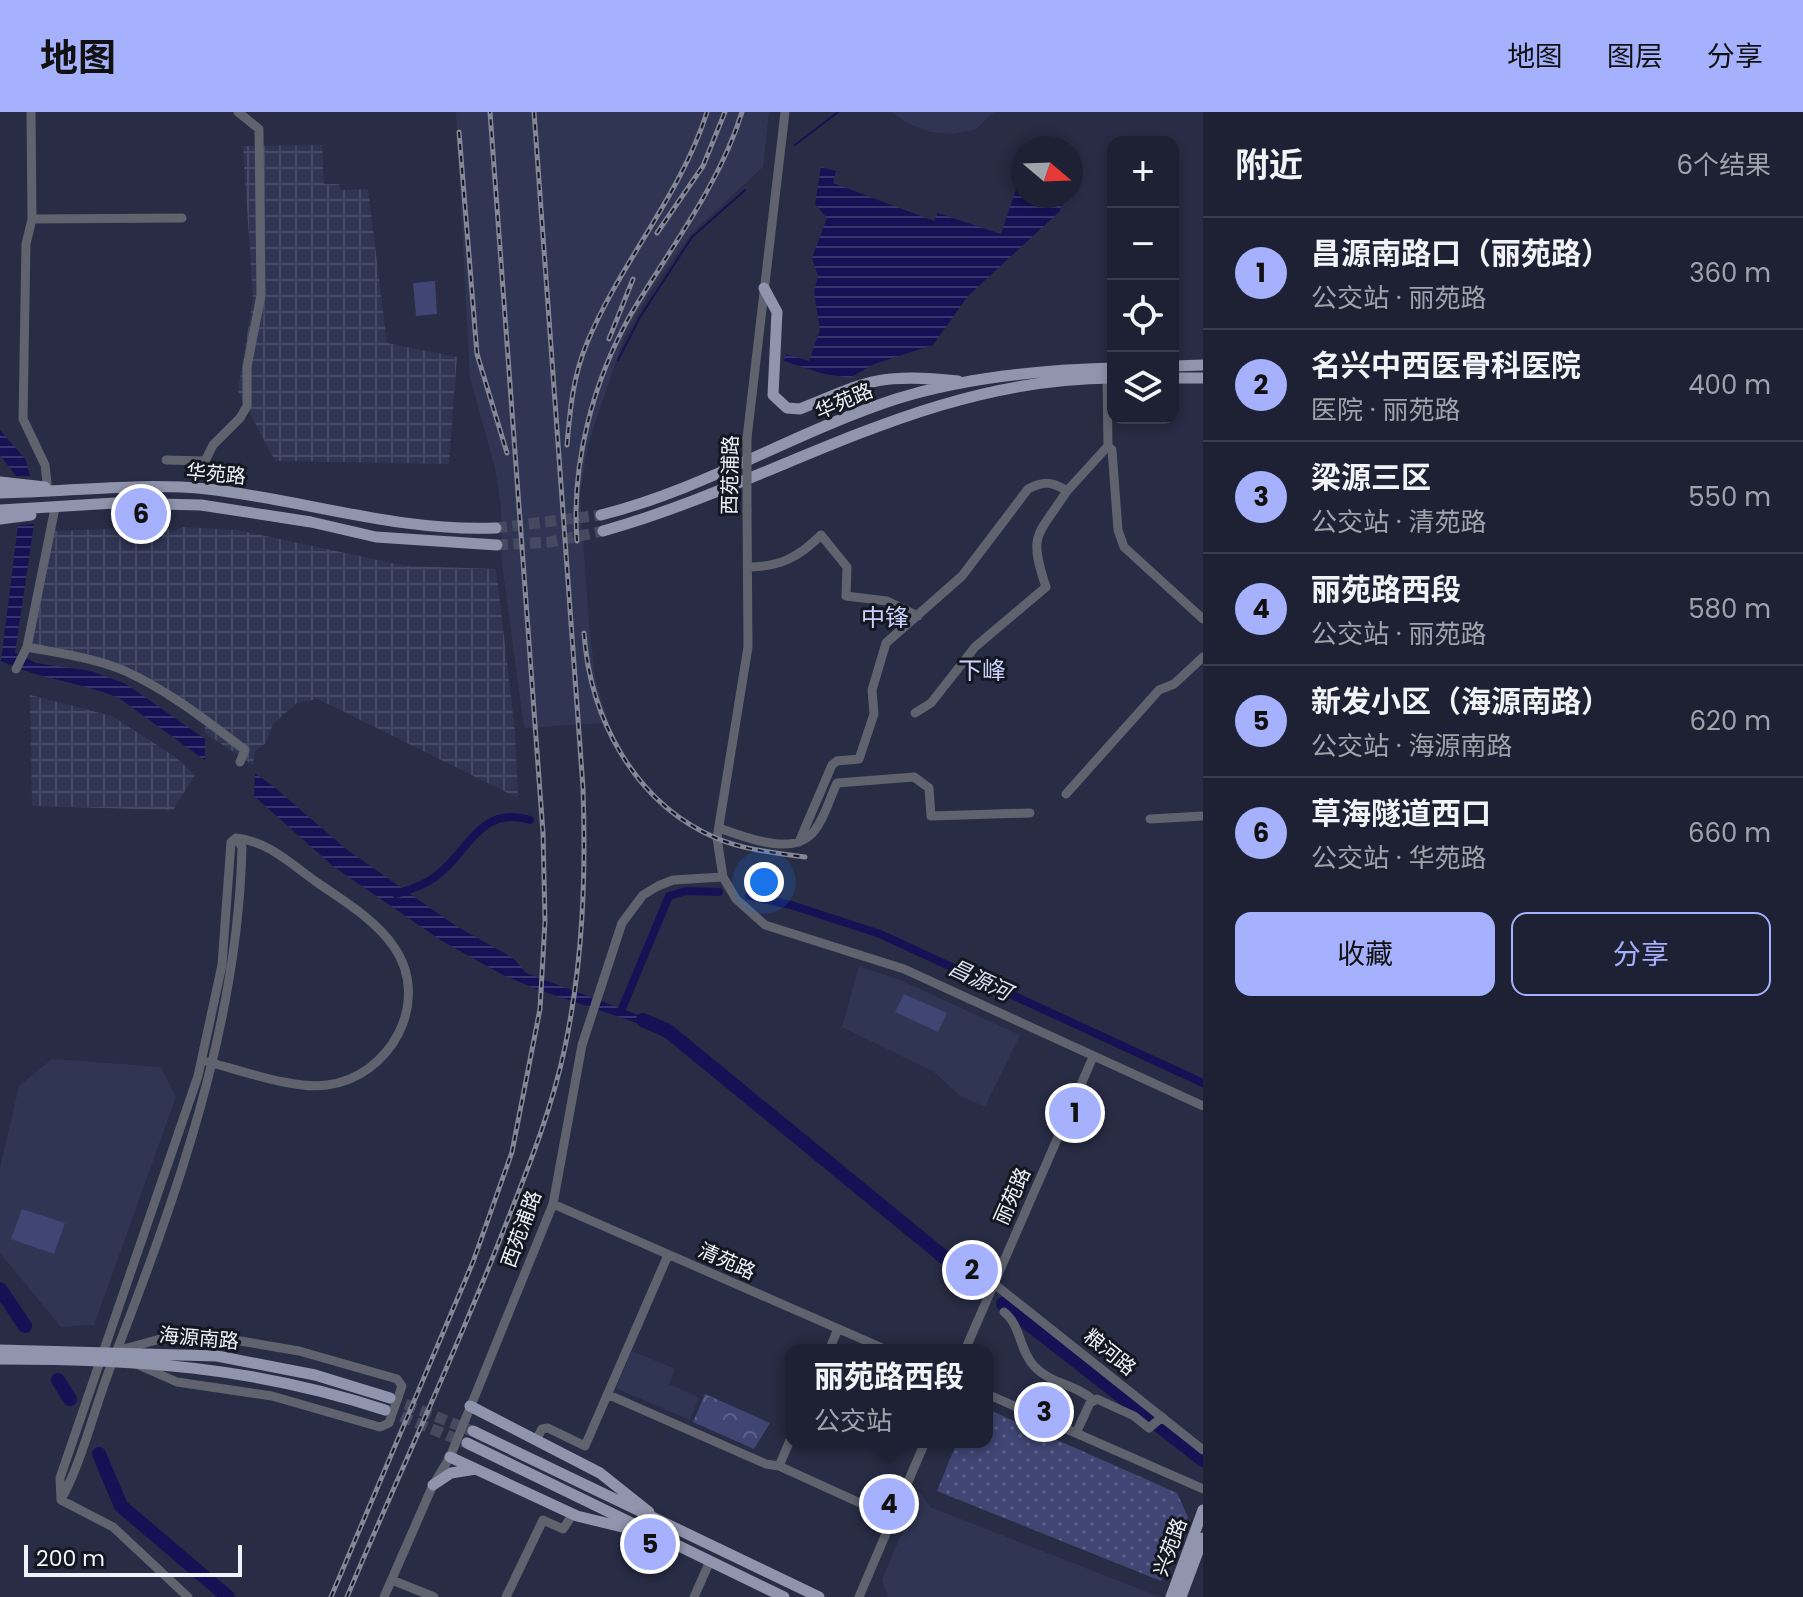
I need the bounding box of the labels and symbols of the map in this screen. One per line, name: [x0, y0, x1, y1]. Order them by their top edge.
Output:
north arrow: [1011, 136, 1083, 208]
street label: 华苑路: [811, 376, 877, 426]
street label: 西苑浦路: [715, 435, 745, 515]
street label: 华苑路: [185, 457, 247, 491]
pin: 6: [115, 484, 167, 544]
district label: 中锋: [861, 601, 909, 634]
district label: 下峰: [958, 654, 1006, 687]
your location: [744, 862, 784, 902]
water label: 昌源河: [944, 952, 1020, 1010]
pin: 1: [1049, 1083, 1101, 1143]
street label: 丽苑路: [987, 1163, 1037, 1229]
street label: 西苑浦路: [494, 1187, 548, 1271]
street label: 清苑路: [694, 1236, 760, 1286]
pin: 2: [946, 1240, 998, 1300]
street label: 海源南路: [158, 1321, 240, 1355]
street label: 粮河路: [1078, 1322, 1142, 1382]
pin: 3: [1018, 1382, 1070, 1442]
pin: 4: [863, 1474, 915, 1534]
pin: 5: [624, 1514, 676, 1574]
street label: 兴苑路: [1147, 1514, 1193, 1580]
scale bar: [24, 1541, 242, 1577]

